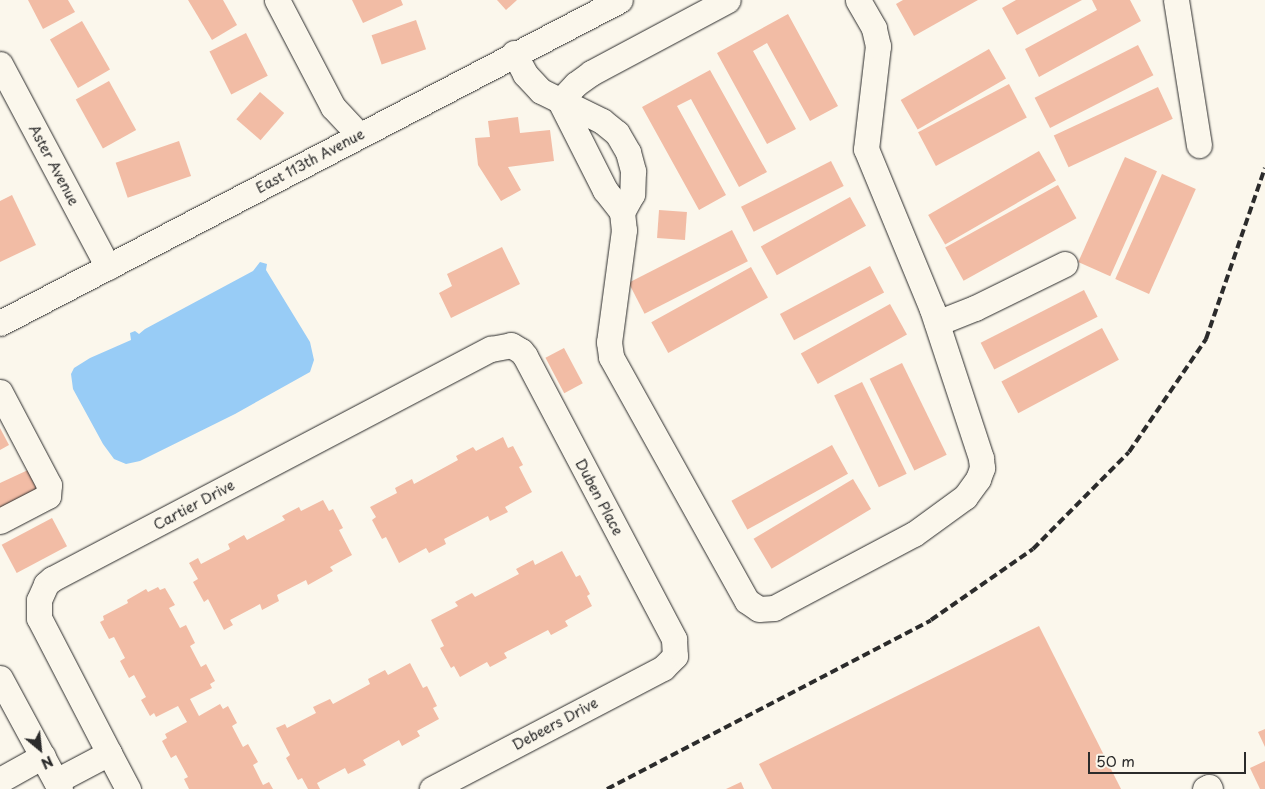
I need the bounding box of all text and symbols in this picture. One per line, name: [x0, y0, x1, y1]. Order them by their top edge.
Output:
street label: Aster Avenue: [26, 122, 82, 208]
street label: East 113th Avenue: [253, 125, 367, 197]
street label: Duben Place: [572, 455, 626, 539]
street label: Cartier Drive: [150, 476, 238, 534]
street label: Debeers Drive: [509, 694, 601, 754]
north arrow: [15, 724, 65, 774]
scale bar: [1090, 742, 1248, 774]
text: 50 m: [1096, 749, 1135, 772]
text: N: [37, 751, 57, 775]

